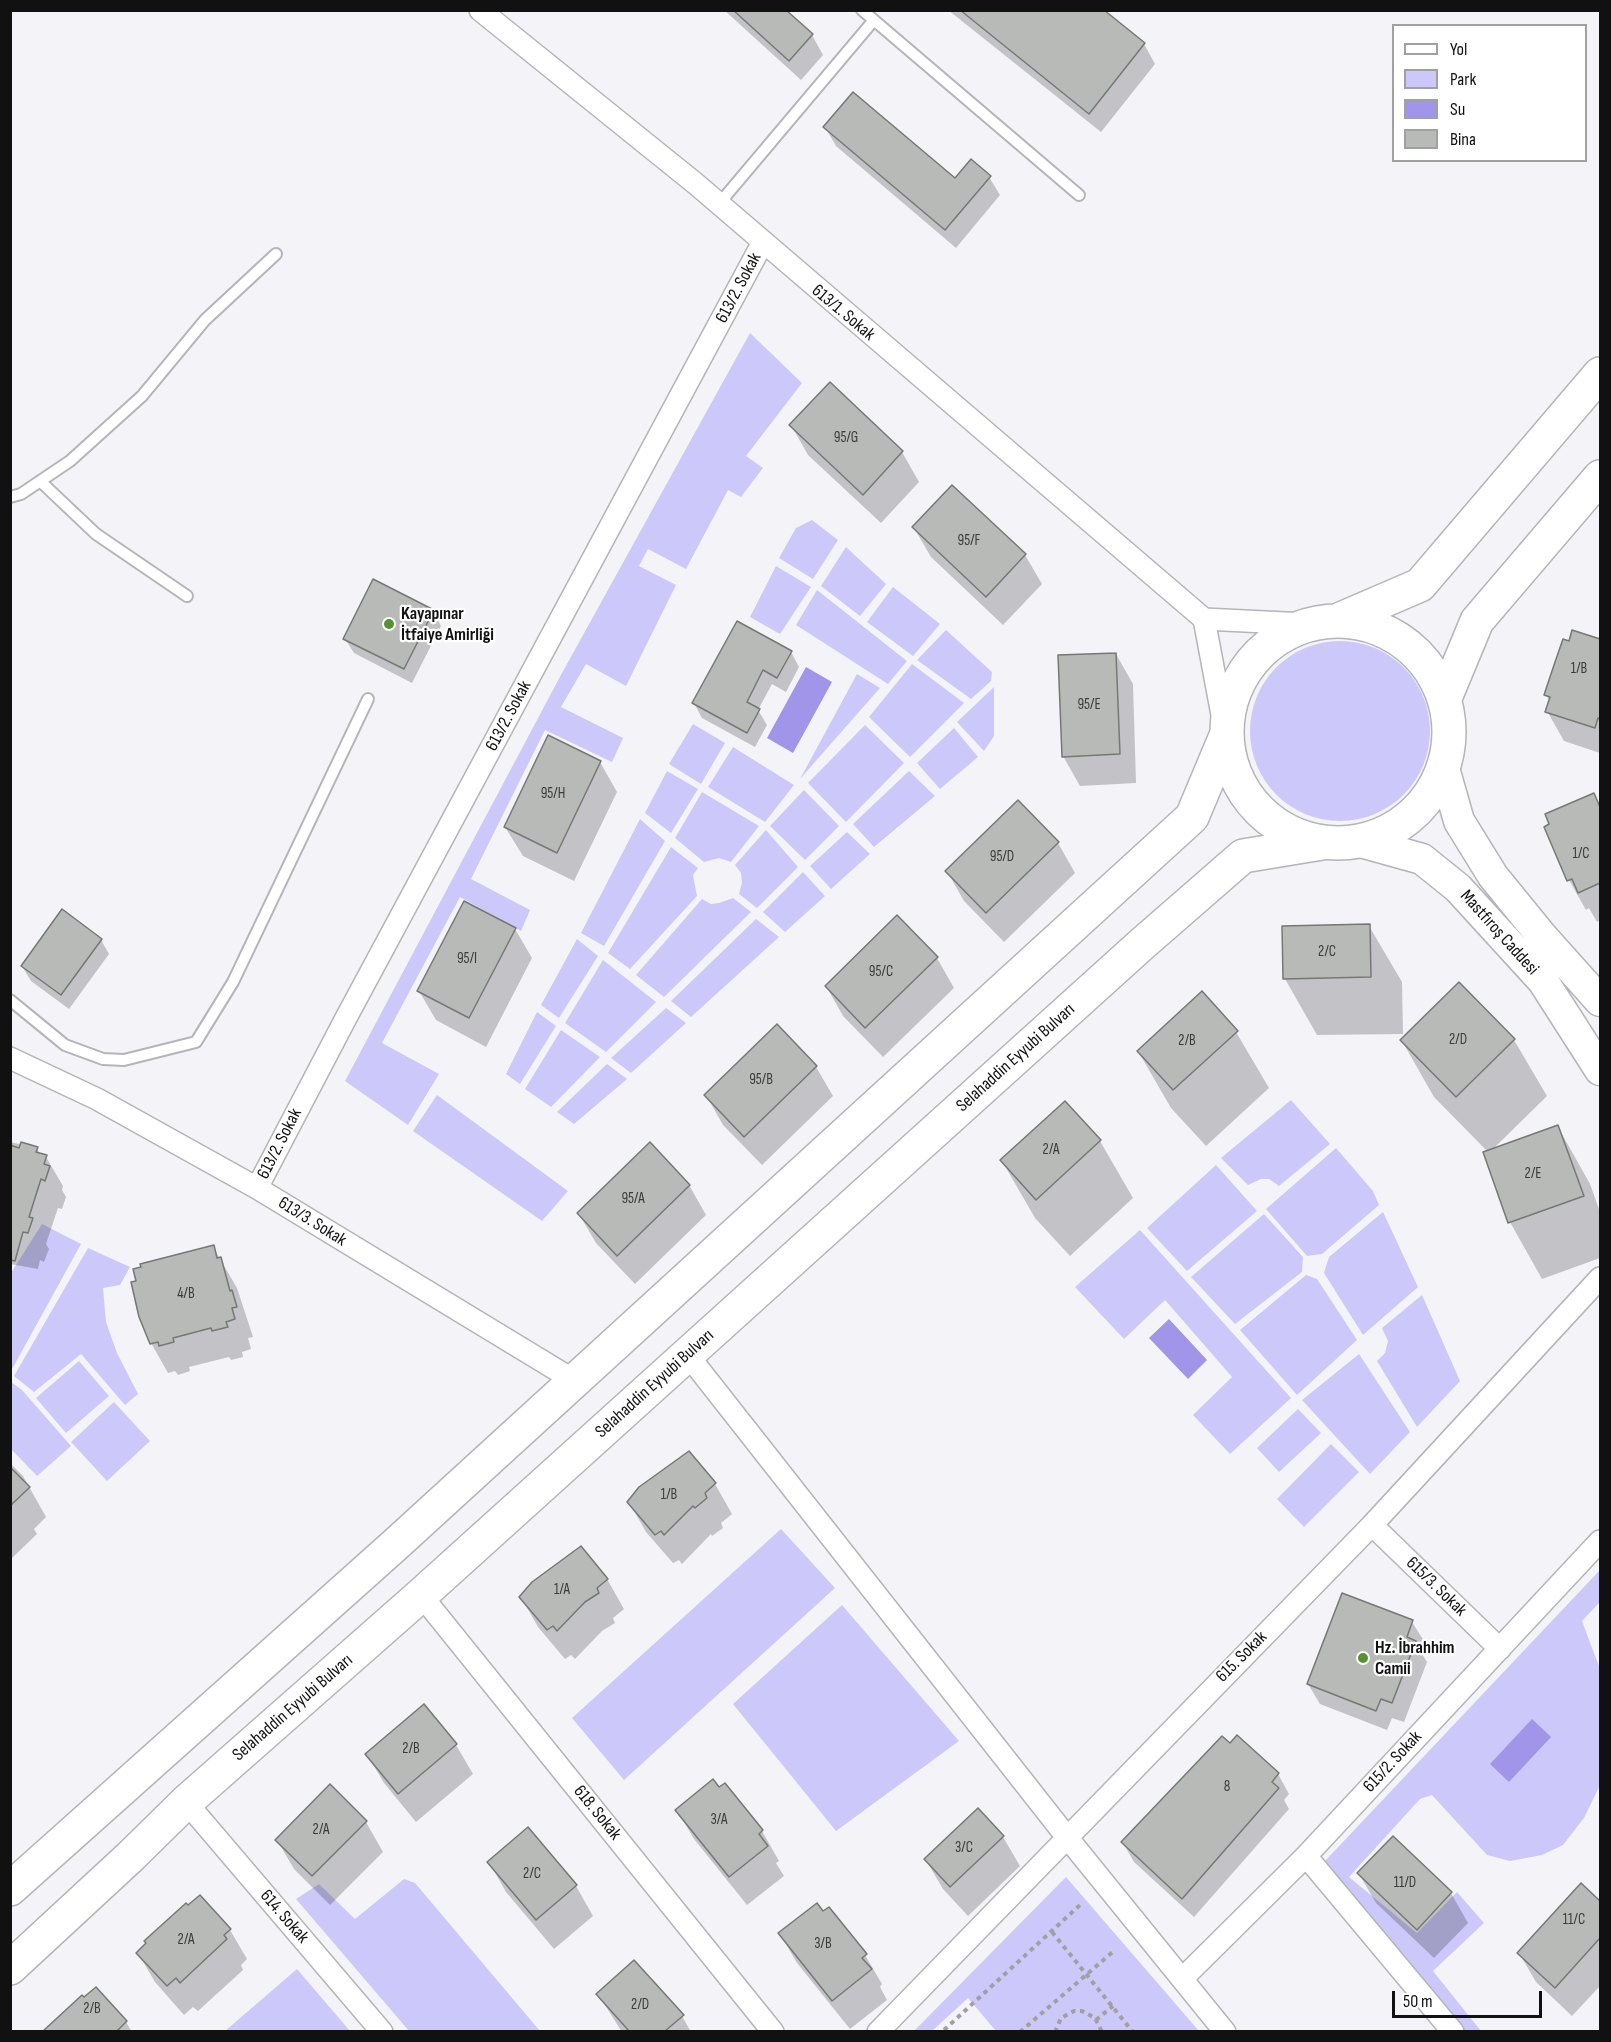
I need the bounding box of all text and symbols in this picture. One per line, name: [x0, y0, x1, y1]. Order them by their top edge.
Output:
legend: [1392, 24, 1587, 162]
text: Yol: [1450, 39, 1467, 60]
text: Park: [1450, 69, 1476, 90]
text: Su: [1450, 99, 1465, 120]
text: Bina: [1450, 129, 1476, 150]
street label: 613/2. Sokak: [712, 249, 766, 327]
street label: 613/1. Sokak: [807, 280, 879, 346]
house number: 95/G: [834, 429, 858, 447]
house number: 95/F: [958, 532, 980, 550]
place label: Kayapınar İtfaiye Amirliği: [401, 603, 494, 646]
marker: Kayapınar İtfaiye Amirliği: [382, 617, 396, 631]
house number: 1/B: [1571, 660, 1587, 678]
street label: 613/2. Sokak: [482, 677, 536, 755]
house number: 95/E: [1077, 696, 1101, 714]
house number: 95/H: [541, 785, 565, 803]
house number: 1/C: [1572, 845, 1590, 863]
house number: 95/D: [990, 848, 1014, 866]
street label: Mastfıroş Caddesi: [1455, 886, 1543, 980]
house number: 2/C: [1318, 943, 1336, 961]
house number: 95/I: [457, 950, 477, 968]
house number: 95/C: [869, 963, 893, 981]
street label: Selahaddin Eyyubi Bulvarı: [952, 999, 1080, 1117]
house number: 2/D: [1449, 1031, 1467, 1049]
house number: 2/B: [1178, 1032, 1196, 1050]
house number: 95/B: [749, 1071, 773, 1089]
street label: 613/2. Sokak: [253, 1105, 307, 1183]
house number: 2/A: [1042, 1141, 1060, 1159]
house number: 2/E: [1524, 1165, 1542, 1183]
house number: 95/A: [621, 1190, 645, 1208]
street label: 613/3. Sokak: [274, 1193, 350, 1251]
house number: 4/B: [177, 1285, 195, 1303]
street label: Selahaddin Eyyubi Bulvarı: [591, 1325, 719, 1443]
house number: 1/B: [661, 1486, 677, 1504]
street label: 615/3. Sokak: [1401, 1553, 1471, 1621]
house number: 1/A: [554, 1581, 570, 1599]
street label: 615. Sokak: [1212, 1627, 1272, 1687]
place label: Hz. İbrahhim Camii: [1375, 1637, 1455, 1680]
street label: Selahaddin Eyyubi Bulvarı: [228, 1650, 358, 1766]
marker: Hz. İbrahhim Camii: [1356, 1651, 1370, 1665]
street label: 615/2. Sokak: [1359, 1727, 1427, 1797]
house number: 2/B: [402, 1740, 420, 1758]
house number: 8: [1224, 1778, 1230, 1796]
street label: 618. Sokak: [568, 1781, 626, 1845]
house number: 3/A: [711, 1811, 727, 1829]
house number: 2/A: [312, 1821, 330, 1839]
house number: 3/C: [955, 1839, 973, 1857]
house number: 2/C: [523, 1865, 541, 1883]
house number: 11/D: [1394, 1874, 1416, 1892]
street label: 614. Sokak: [255, 1886, 313, 1948]
house number: 11/C: [1563, 1911, 1585, 1929]
house number: 2/A: [177, 1931, 195, 1949]
house number: 3/B: [814, 1935, 832, 1953]
scale bar: [1395, 1979, 1545, 2017]
text: 50 m: [1403, 1991, 1433, 2012]
house number: 2/D: [631, 1996, 649, 2014]
house number: 2/B: [83, 2000, 101, 2018]

